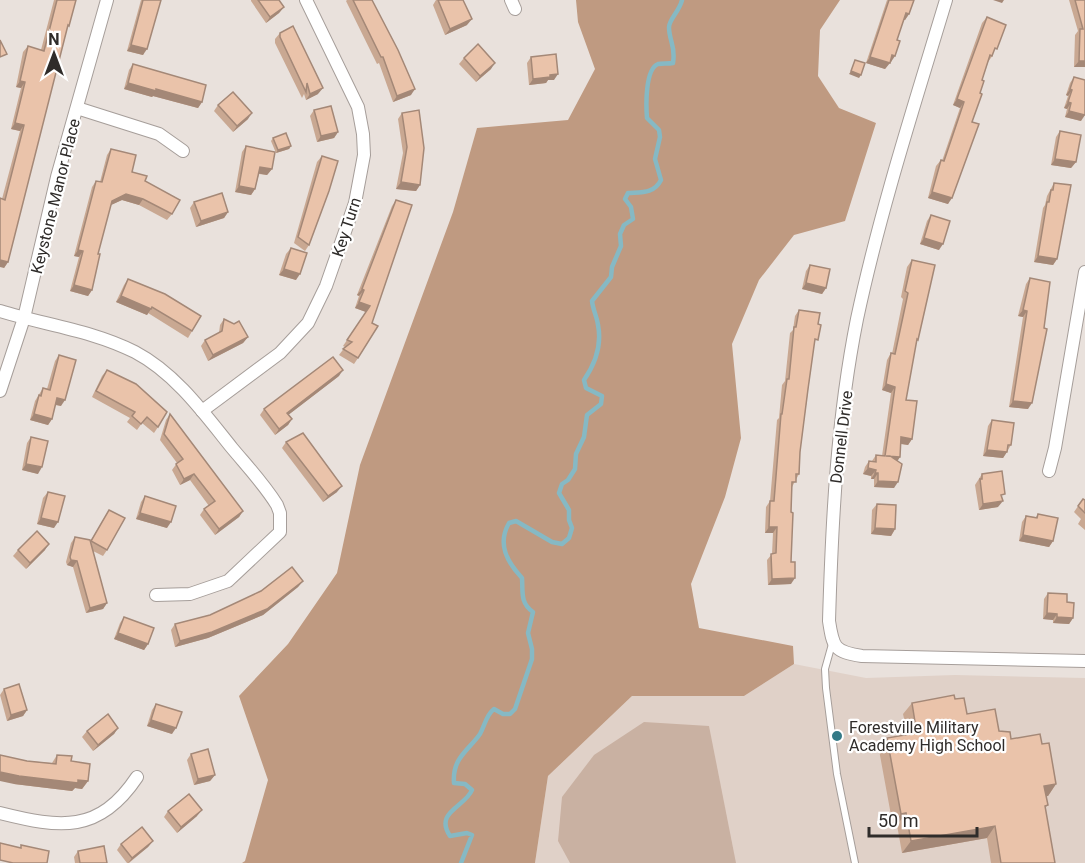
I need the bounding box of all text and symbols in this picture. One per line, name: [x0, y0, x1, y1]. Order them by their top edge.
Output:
north arrow: [24, 24, 84, 84]
text: N: [48, 30, 60, 49]
street label: Keystone Manor Place: [27, 117, 84, 276]
street label: Key Turn: [328, 195, 365, 259]
street label: Donnell Drive: [826, 390, 857, 485]
place label: Forestville Military Academy High School: [849, 718, 1006, 755]
marker: Forestville Military Academy High School: [830, 729, 844, 743]
scale bar: [869, 800, 977, 838]
text: 50 m: [878, 810, 918, 831]

